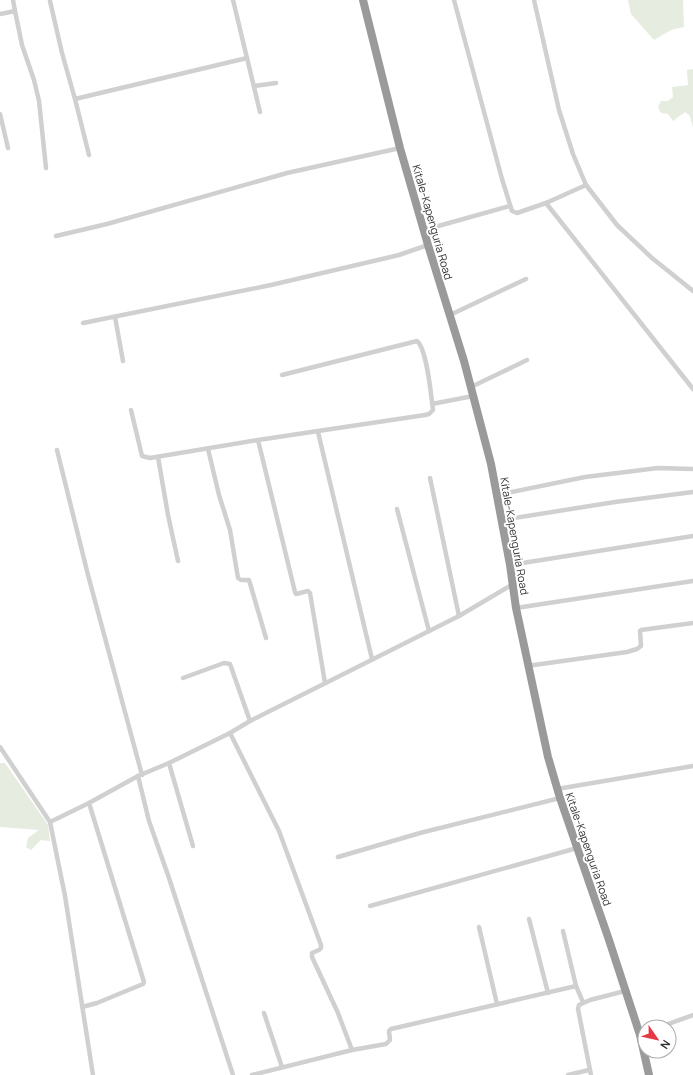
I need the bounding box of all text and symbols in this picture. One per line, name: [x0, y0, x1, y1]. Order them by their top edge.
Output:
street label: Kitale-Kapenguria Road: [409, 163, 457, 281]
street label: Kitale-Kapenguria Road: [497, 476, 533, 596]
street label: Kitale-Kapenguria Road: [563, 790, 615, 908]
north arrow: [637, 1019, 677, 1059]
text: N: [657, 1037, 674, 1052]

